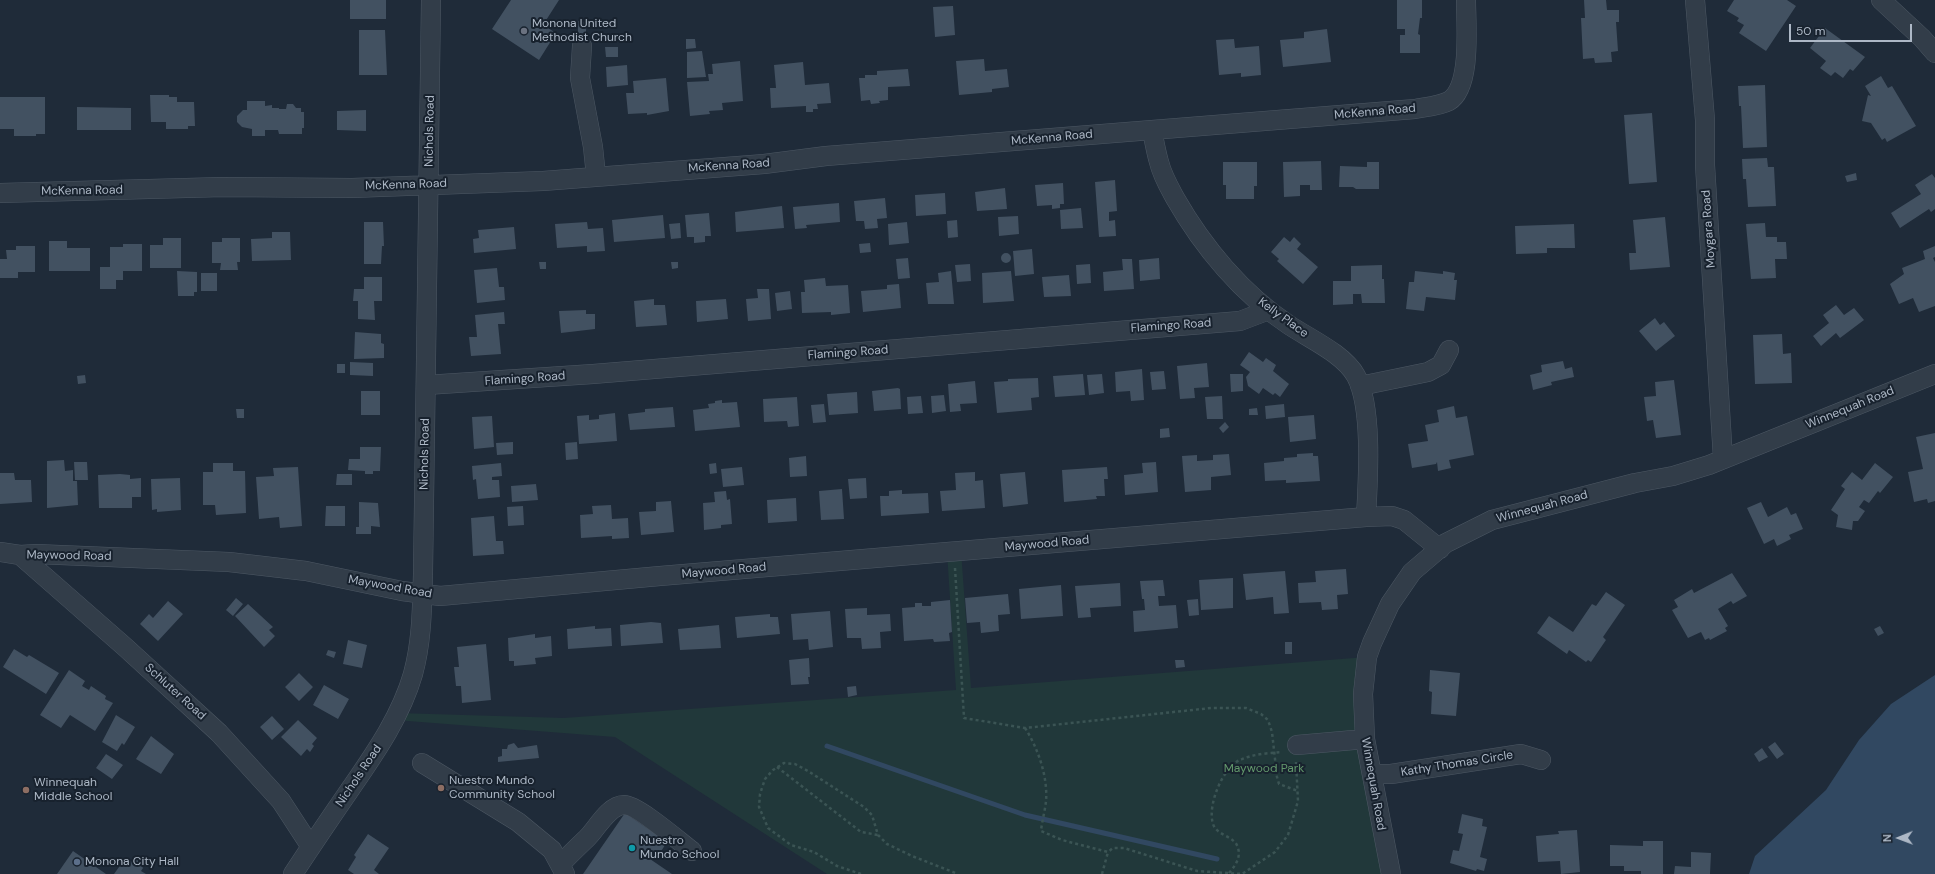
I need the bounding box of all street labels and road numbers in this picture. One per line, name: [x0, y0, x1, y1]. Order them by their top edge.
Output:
street label: Nichols Road: [422, 95, 438, 167]
street label: McKenna Road: [1334, 101, 1416, 123]
street label: McKenna Road: [1011, 127, 1093, 149]
street label: McKenna Road: [688, 156, 770, 176]
street label: McKenna Road: [365, 176, 447, 194]
street label: McKenna Road: [41, 183, 123, 199]
street label: Moygara Road: [1699, 189, 1719, 269]
street label: Kelly Place: [1255, 295, 1311, 341]
street label: Flamingo Road: [1130, 316, 1212, 336]
street label: Flamingo Road: [807, 343, 889, 363]
street label: Flamingo Road: [484, 369, 566, 389]
street label: Winnequah Road: [1804, 384, 1896, 432]
street label: Nichols Road: [417, 418, 433, 490]
street label: Winnequah Road: [1495, 488, 1589, 526]
street label: Maywood Road: [1004, 533, 1090, 555]
street label: Maywood Road: [26, 548, 112, 564]
street label: Maywood Road: [681, 560, 767, 582]
street label: Maywood Road: [347, 573, 433, 601]
street label: Schluter Road: [141, 661, 209, 723]
street label: Winnequah Road: [1358, 736, 1388, 832]
street label: Nichols Road: [333, 742, 385, 810]
street label: Kathy Thomas Circle: [1400, 748, 1514, 780]

